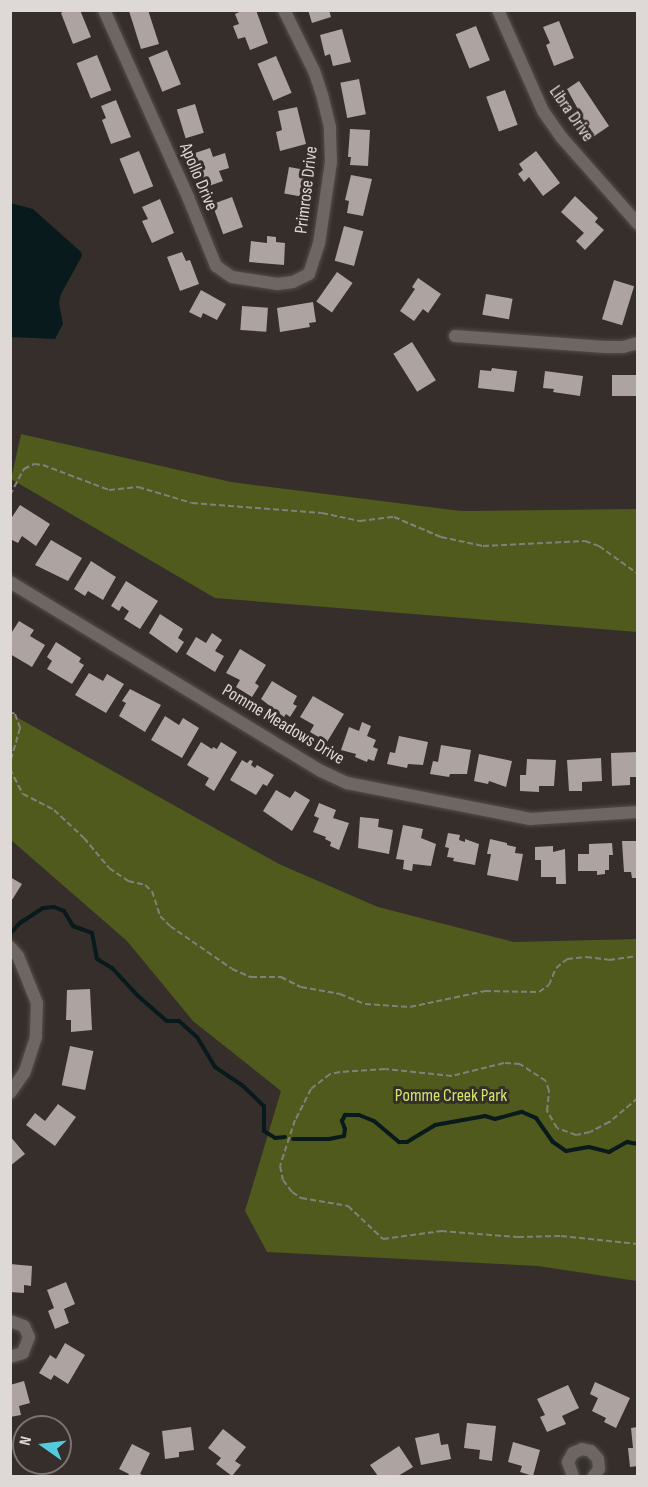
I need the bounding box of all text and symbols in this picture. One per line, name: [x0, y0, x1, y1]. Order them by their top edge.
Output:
street label: Libra Drive: [544, 82, 598, 146]
street label: Apollo Drive: [174, 140, 222, 214]
street label: Primrose Drive: [291, 145, 323, 235]
street label: Pomme Meadows Drive: [218, 680, 348, 770]
park label: Pomme Creek Park: [395, 1085, 507, 1107]
north arrow: [12, 1415, 72, 1475]
text: N: [16, 1435, 36, 1447]

